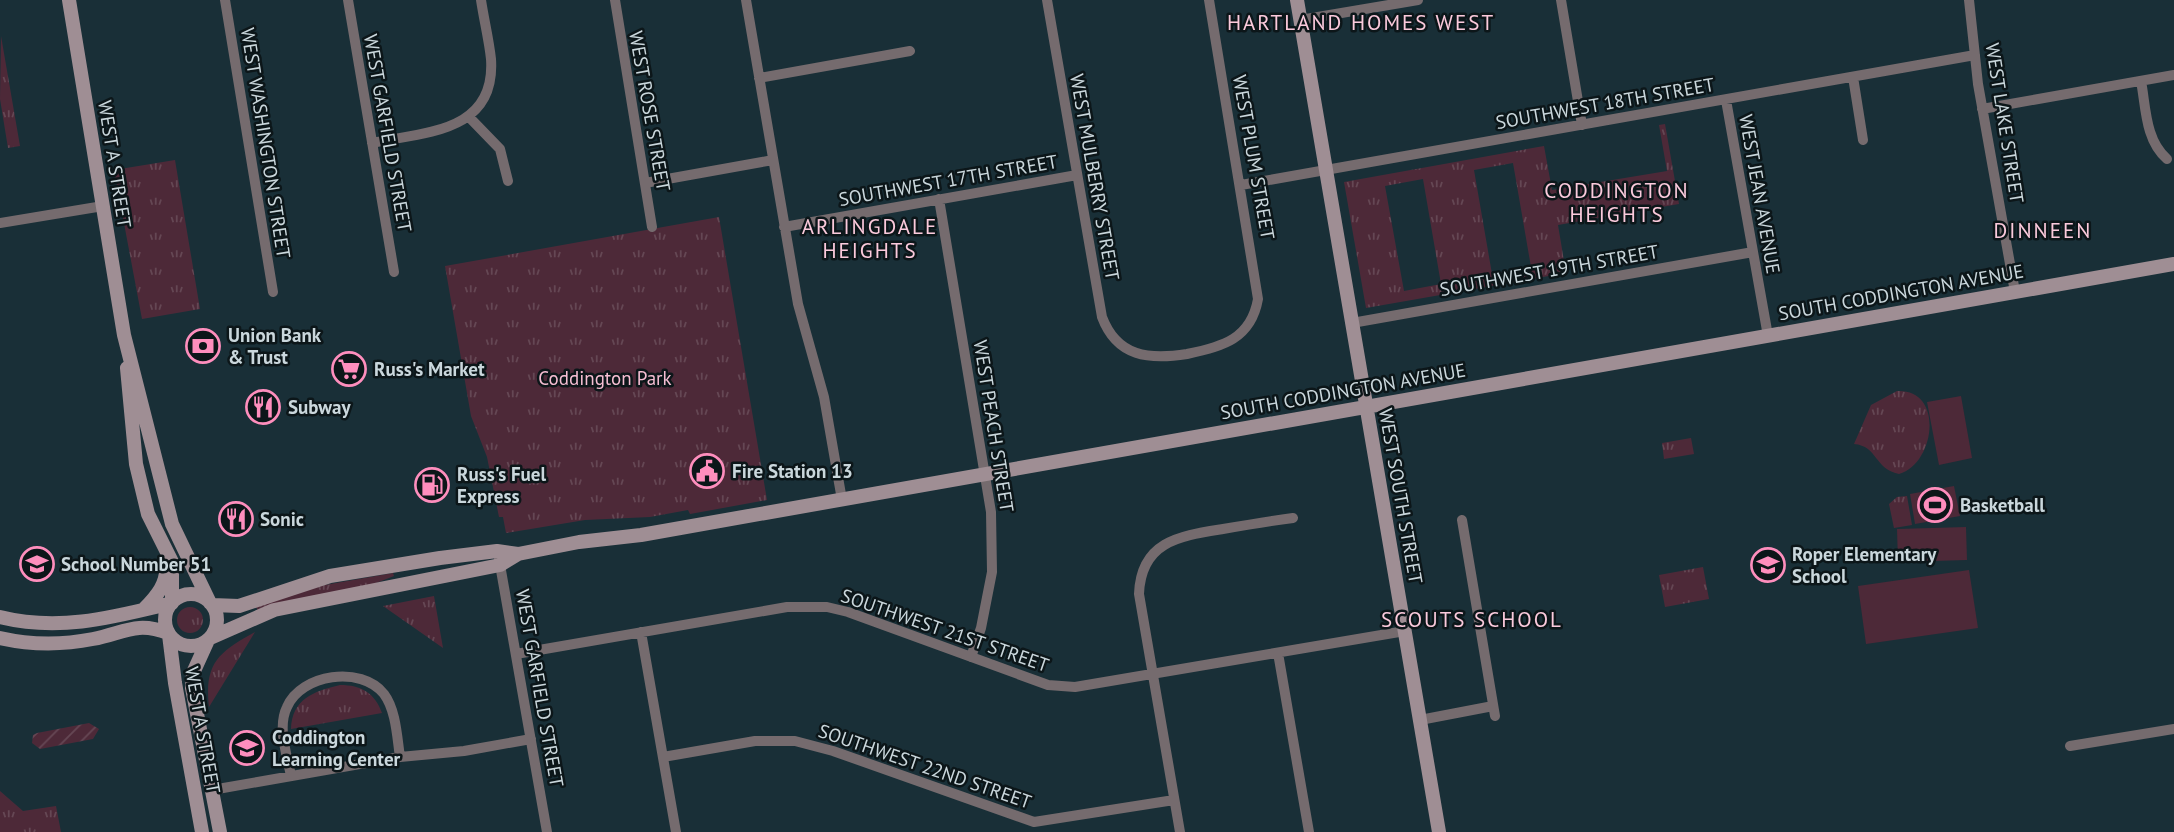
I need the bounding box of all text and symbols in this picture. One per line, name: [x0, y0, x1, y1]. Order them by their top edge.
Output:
district label: HARTLAND HOMES WEST: [1227, 9, 1495, 36]
street label: WEST WASHINGTON STREET: [236, 26, 296, 260]
street label: WEST ROSE STREET: [624, 29, 676, 194]
street label: WEST GARFIELD STREET: [359, 32, 417, 234]
street label: WEST LAKE STREET: [1981, 41, 2030, 205]
street label: WEST MULBERRY STREET: [1065, 72, 1125, 282]
street label: SOUTHWEST 18TH STREET: [1494, 72, 1717, 134]
street label: WEST PLUM STREET: [1228, 73, 1280, 242]
street label: WEST A STREET: [93, 99, 137, 230]
street label: WEST JEAN AVENUE: [1734, 112, 1786, 276]
street label: SOUTHWEST 17TH STREET: [837, 149, 1060, 211]
district label: CODDINGTON HEIGHTS: [1544, 177, 1690, 228]
district label: ARLINGDALE HEIGHTS: [802, 213, 938, 264]
district label: DINNEEN: [1994, 217, 2092, 244]
street label: SOUTHWEST 19TH STREET: [1438, 239, 1661, 301]
street label: SOUTH CODDINGTON AVENUE: [1777, 259, 2025, 325]
place label: Union Bank & Trust: [228, 323, 322, 369]
bank icon: Union Bank & Trust: [184, 327, 222, 365]
street label: WEST PEACH STREET: [969, 338, 1020, 514]
supermarket icon: Russ's Market: [330, 350, 368, 388]
place label: Russ's Market: [374, 357, 485, 381]
street label: SOUTH CODDINGTON AVENUE: [1219, 358, 1467, 424]
park label: Coddington Park: [538, 366, 672, 390]
restaurant icon: Subway: [244, 388, 282, 426]
place label: Subway: [288, 395, 351, 419]
street label: WEST SOUTH STREET: [1374, 406, 1428, 586]
public building icon: Fire Station 13: [688, 452, 726, 490]
place label: Fire Station 13: [732, 459, 853, 483]
place label: Russ's Fuel Express: [457, 462, 546, 508]
fuel station icon: Russ's Fuel Express: [413, 466, 451, 504]
sports icon: Basketball: [1916, 486, 1954, 524]
place label: Basketball: [1960, 493, 2045, 517]
restaurant icon: Sonic: [217, 500, 255, 538]
place label: Sonic: [260, 507, 304, 531]
place label: Roper Elementary School: [1792, 542, 1937, 588]
school or university icon: School Number 51: [18, 545, 56, 583]
school or university icon: Roper Elementary School: [1749, 546, 1787, 584]
place label: School Number 51: [61, 552, 211, 576]
street label: SOUTHWEST 21ST STREET: [838, 583, 1052, 677]
street label: WEST GARFIELD STREET: [511, 587, 569, 789]
district label: SCOUTS SCHOOL: [1381, 606, 1563, 633]
street label: WEST A STREET: [180, 665, 226, 796]
street label: SOUTHWEST 22ND STREET: [815, 718, 1035, 814]
place label: Coddington Learning Center: [272, 725, 401, 771]
school or university icon: Coddington Learning Center: [228, 729, 266, 767]

